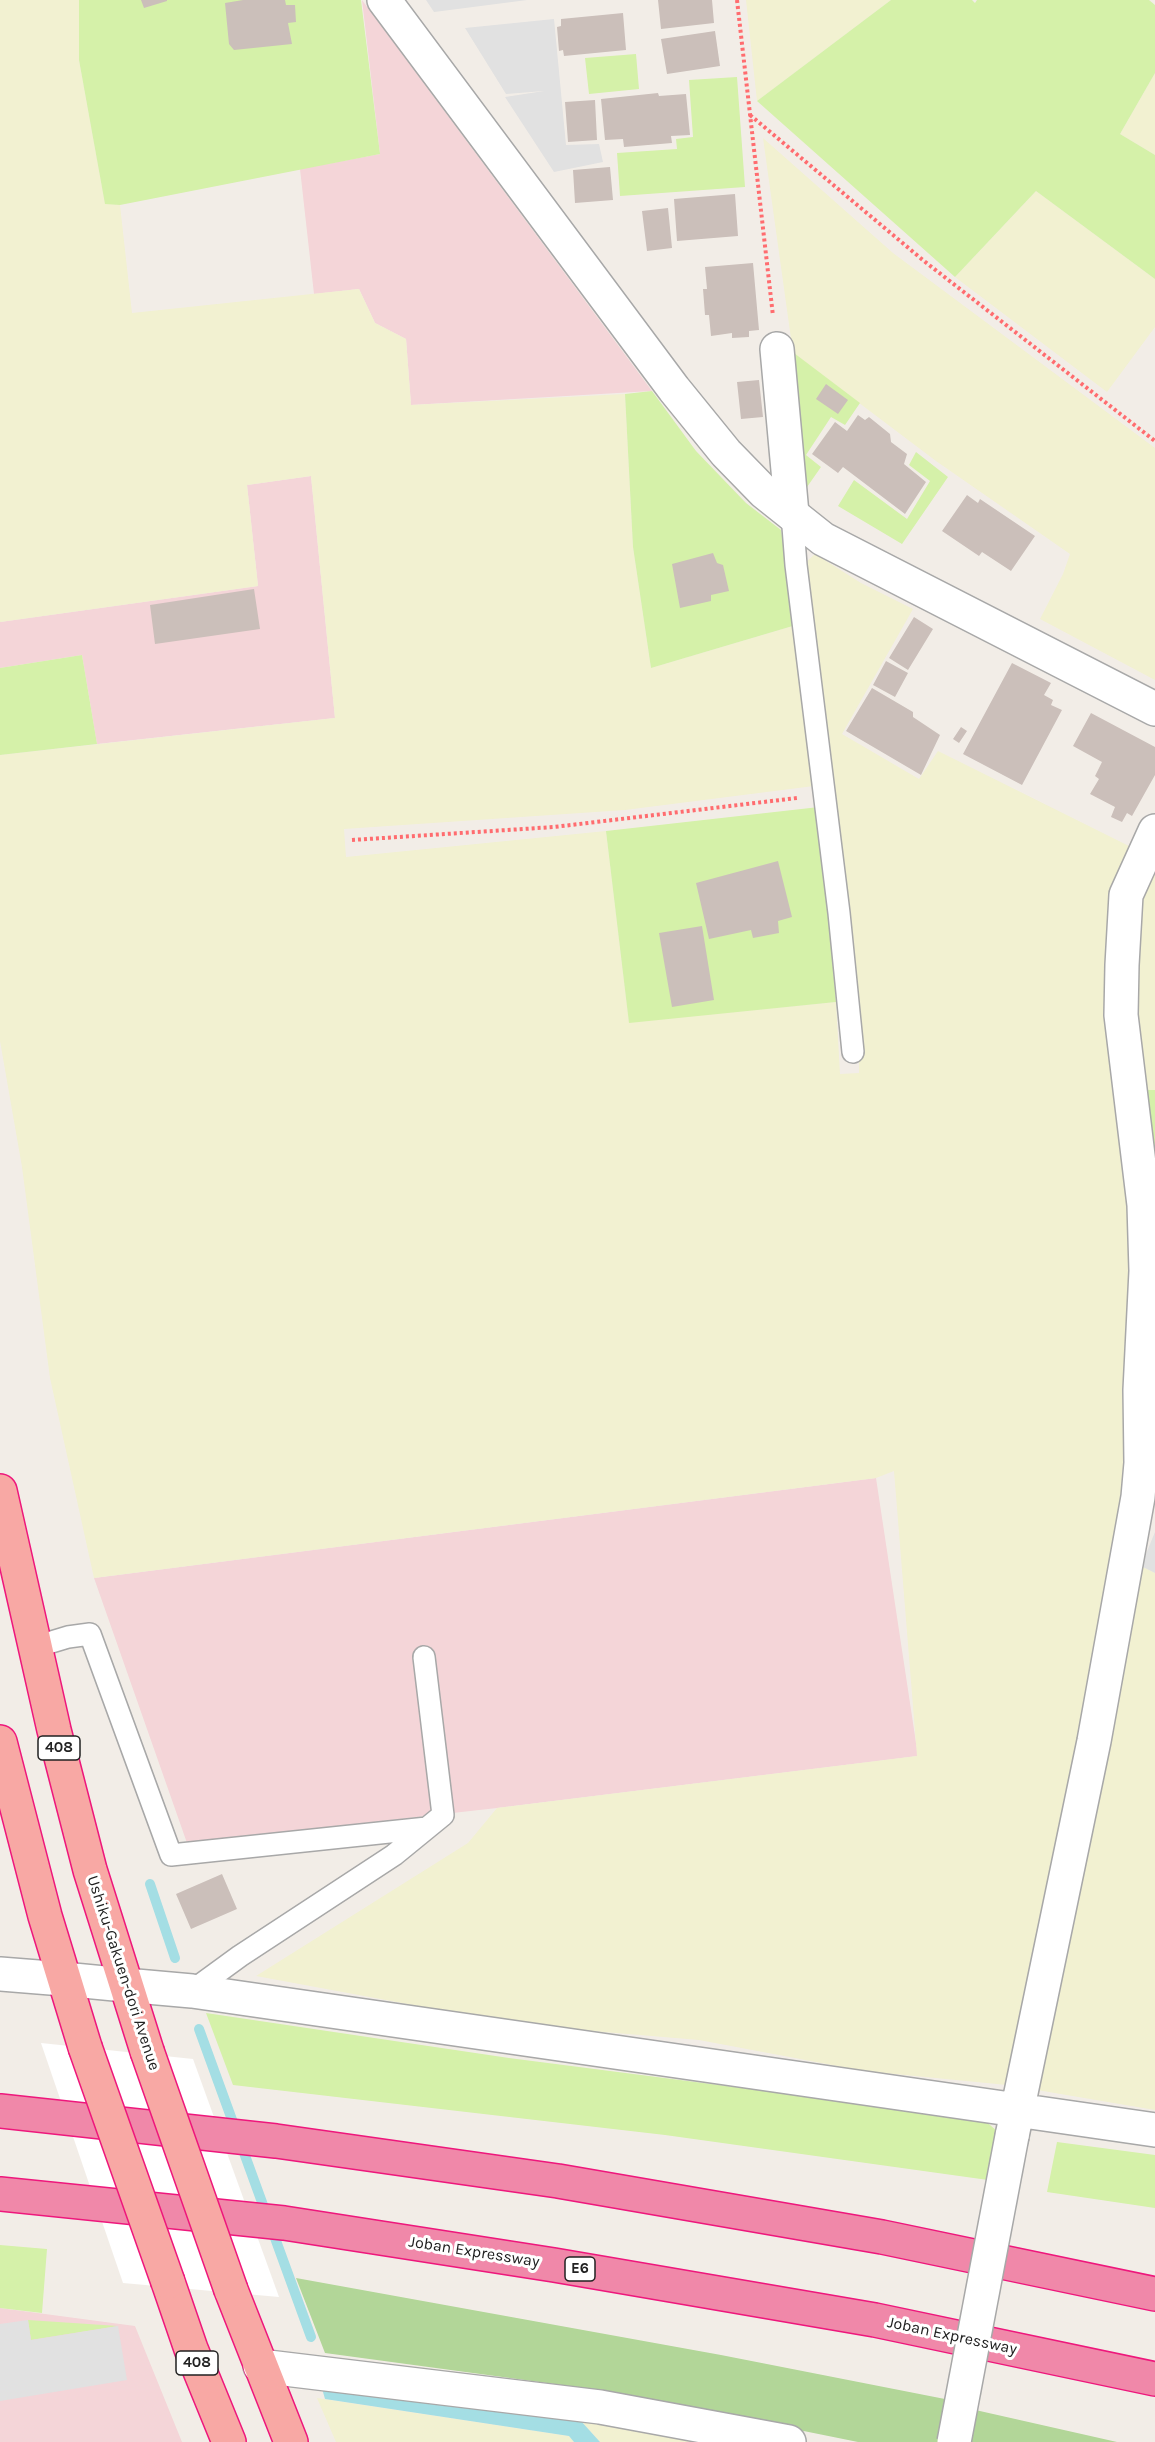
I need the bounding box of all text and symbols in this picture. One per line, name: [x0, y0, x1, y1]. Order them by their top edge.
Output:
road number: 408: [38, 1736, 80, 1760]
street label: Ushiku-Gakuen-dori Avenue: [82, 1873, 164, 2073]
street label: Joban Expressway: [407, 2232, 541, 2272]
road number: E6: [565, 2257, 595, 2281]
street label: Joban Expressway: [885, 2313, 1019, 2359]
road number: 408: [176, 2351, 218, 2375]

